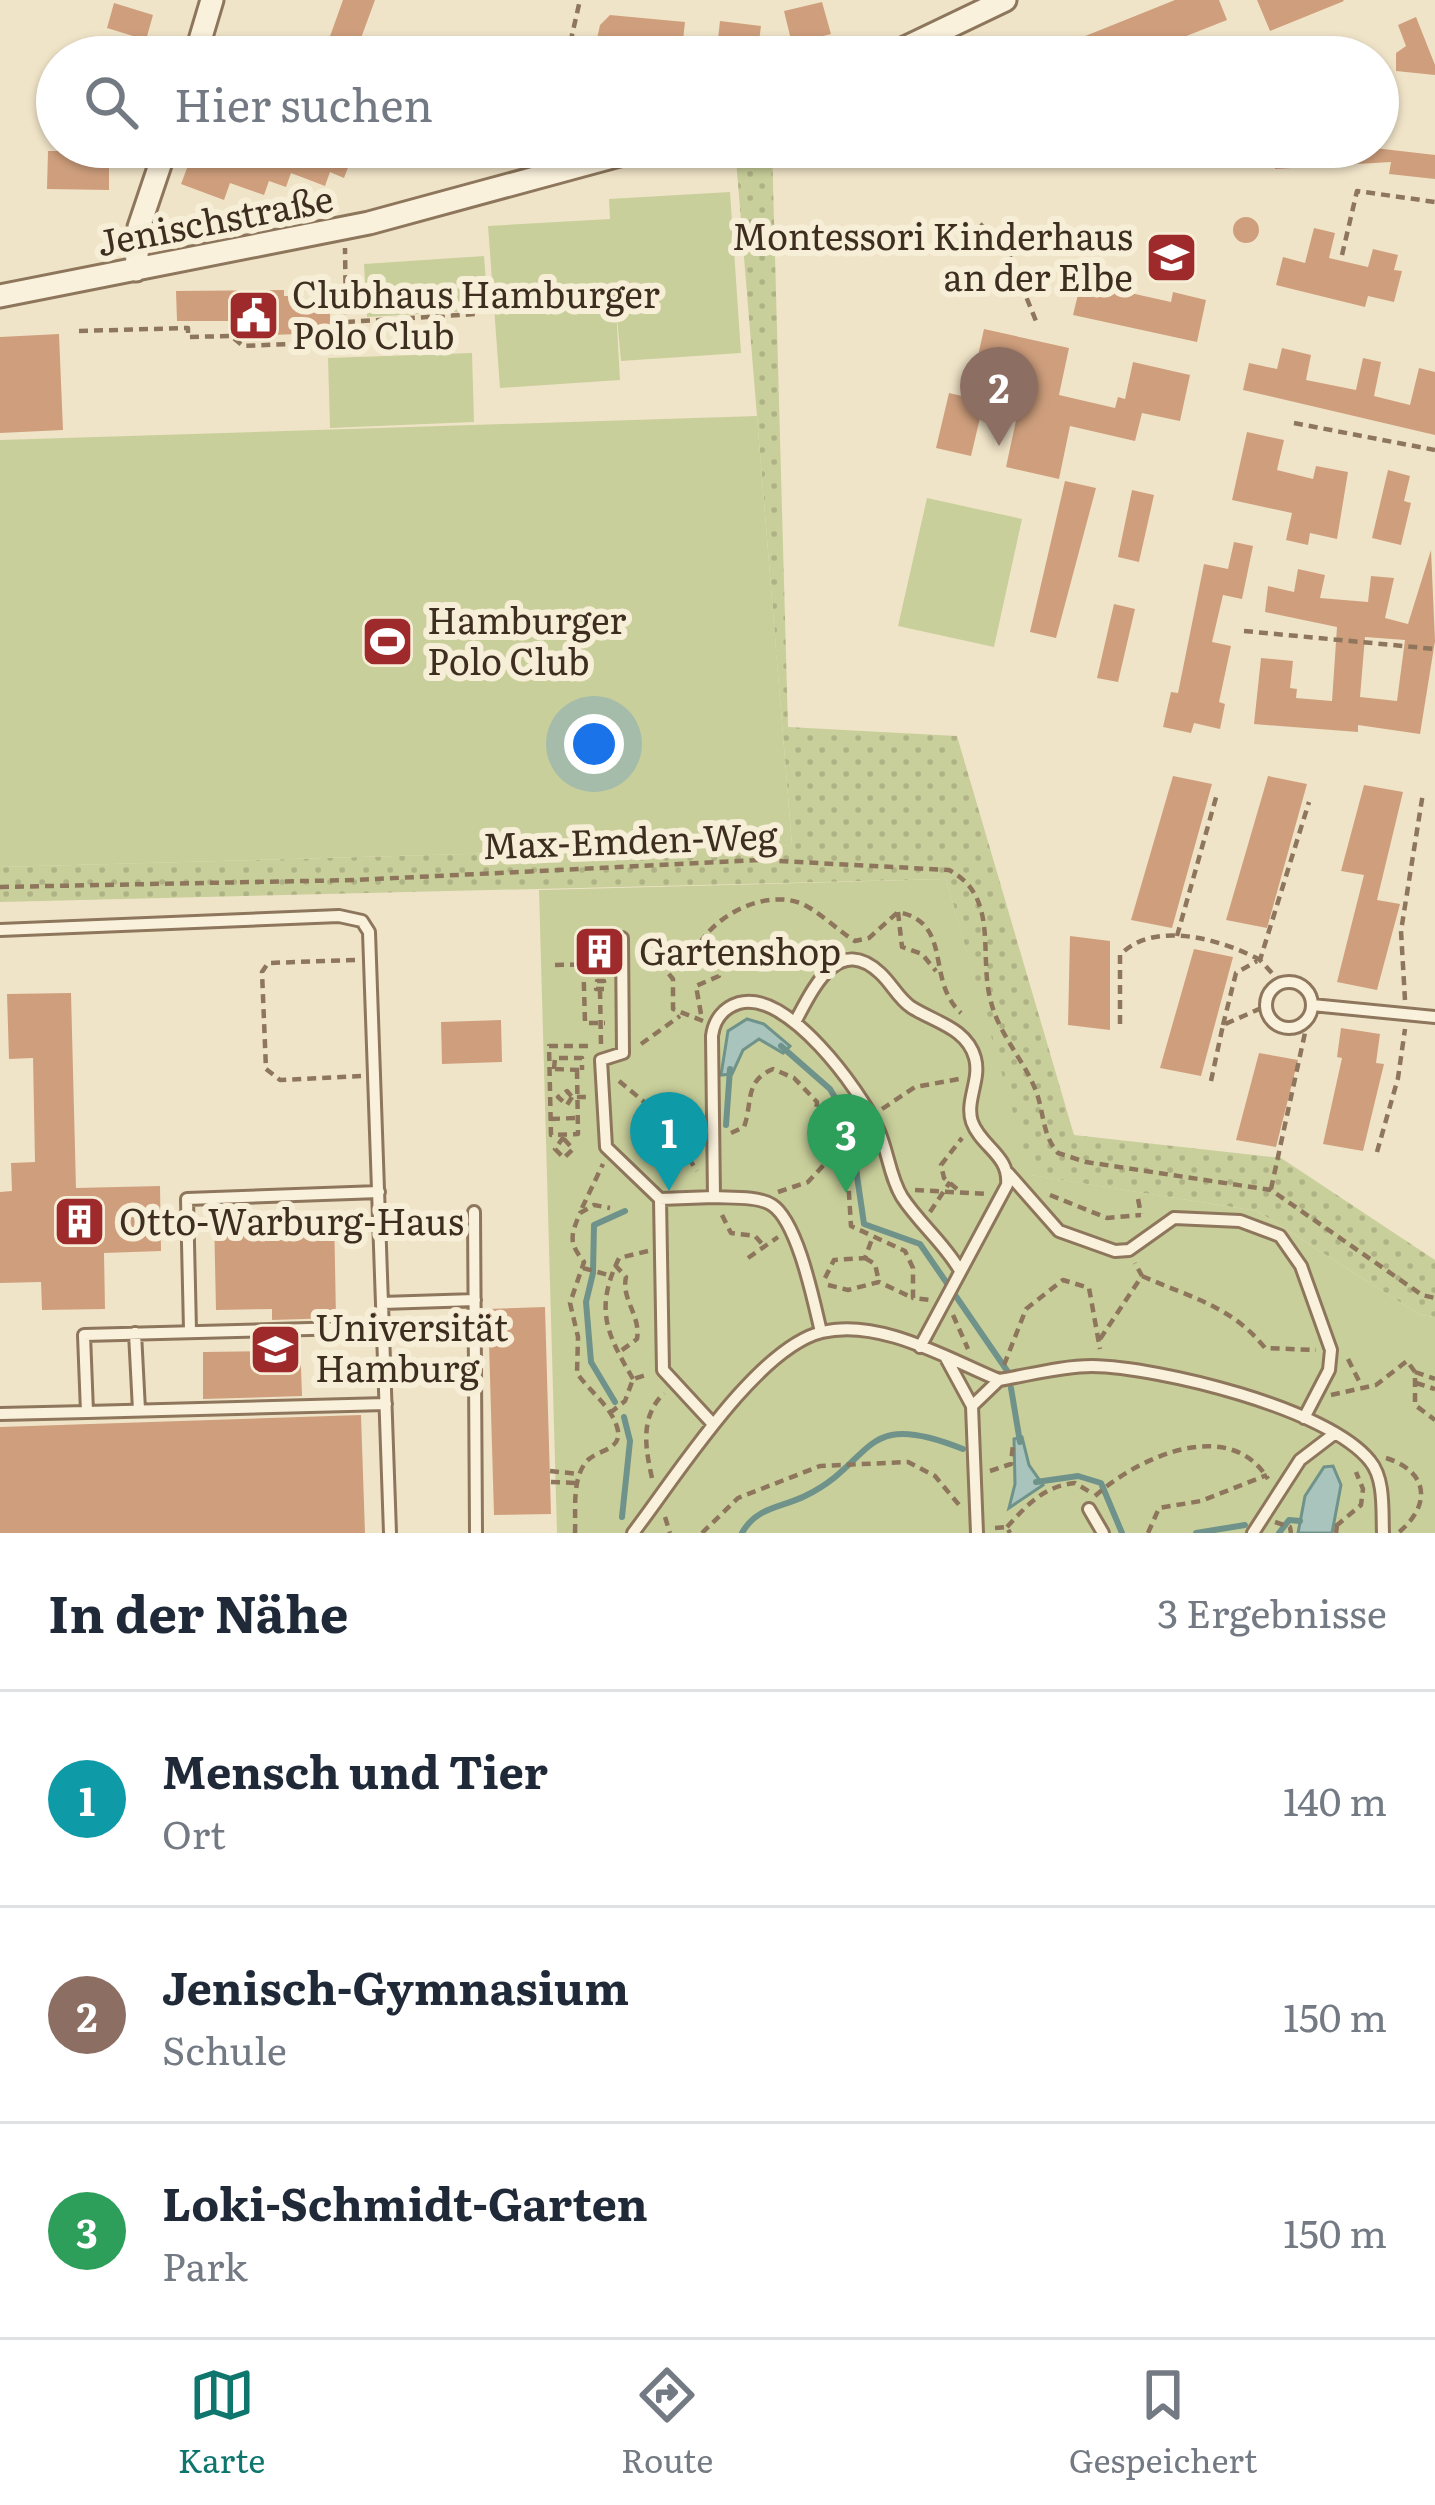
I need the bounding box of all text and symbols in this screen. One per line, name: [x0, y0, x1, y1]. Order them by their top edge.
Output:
search box: [36, 36, 1399, 168]
icon: search: [78, 69, 144, 135]
text: Hier suchen: [174, 69, 433, 136]
street label: Jenischstraße: [92, 170, 337, 267]
place label: Montessori Kinderhaus an der Elbe: [732, 208, 1133, 302]
school or university icon: Montessori Kinderhaus an der Elbe: [1144, 230, 1200, 286]
place label: Clubhaus Hamburger Polo Club: [292, 266, 660, 360]
public building icon: Clubhaus Hamburger Polo Club: [225, 288, 281, 344]
pin: 2: [960, 347, 1038, 446]
place label: Hamburger Polo Club: [427, 592, 626, 686]
sports icon: Hamburger Polo Club: [360, 614, 416, 670]
your location: [564, 714, 624, 774]
street label: Max-Emden-Weg: [481, 807, 779, 870]
place label: Gartenshop: [639, 923, 841, 976]
building icon: Gartenshop: [572, 924, 628, 980]
pin: 1: [630, 1092, 708, 1191]
pin: 3: [807, 1094, 885, 1193]
place label: Otto-Warburg-Haus: [119, 1193, 464, 1246]
building icon: Otto-Warburg-Haus: [52, 1194, 108, 1250]
place label: Universität Hamburg: [315, 1299, 509, 1393]
school or university icon: Universität Hamburg: [248, 1321, 304, 1377]
text: In der Nähe: [48, 1573, 349, 1649]
text: 3 Ergebnisse: [1157, 1582, 1387, 1640]
text: Mensch und Tier: [162, 1736, 548, 1803]
text: 1: [79, 1770, 95, 1828]
text: 140 m: [1283, 1770, 1387, 1828]
text: Ort: [162, 1803, 226, 1861]
text: Jenisch-Gymnasium: [162, 1952, 629, 2019]
text: 2: [77, 1986, 97, 2044]
text: 150 m: [1283, 1986, 1387, 2044]
text: Schule: [162, 2019, 287, 2077]
text: Loki-Schmidt-Garten: [162, 2168, 648, 2235]
text: 3: [76, 2202, 98, 2260]
text: 150 m: [1283, 2202, 1387, 2260]
text: Park: [162, 2235, 248, 2293]
tab: Karte: [178, 2362, 265, 2483]
tab: Route: [621, 2362, 713, 2483]
tab: Gespeichert: [1069, 2362, 1257, 2483]

